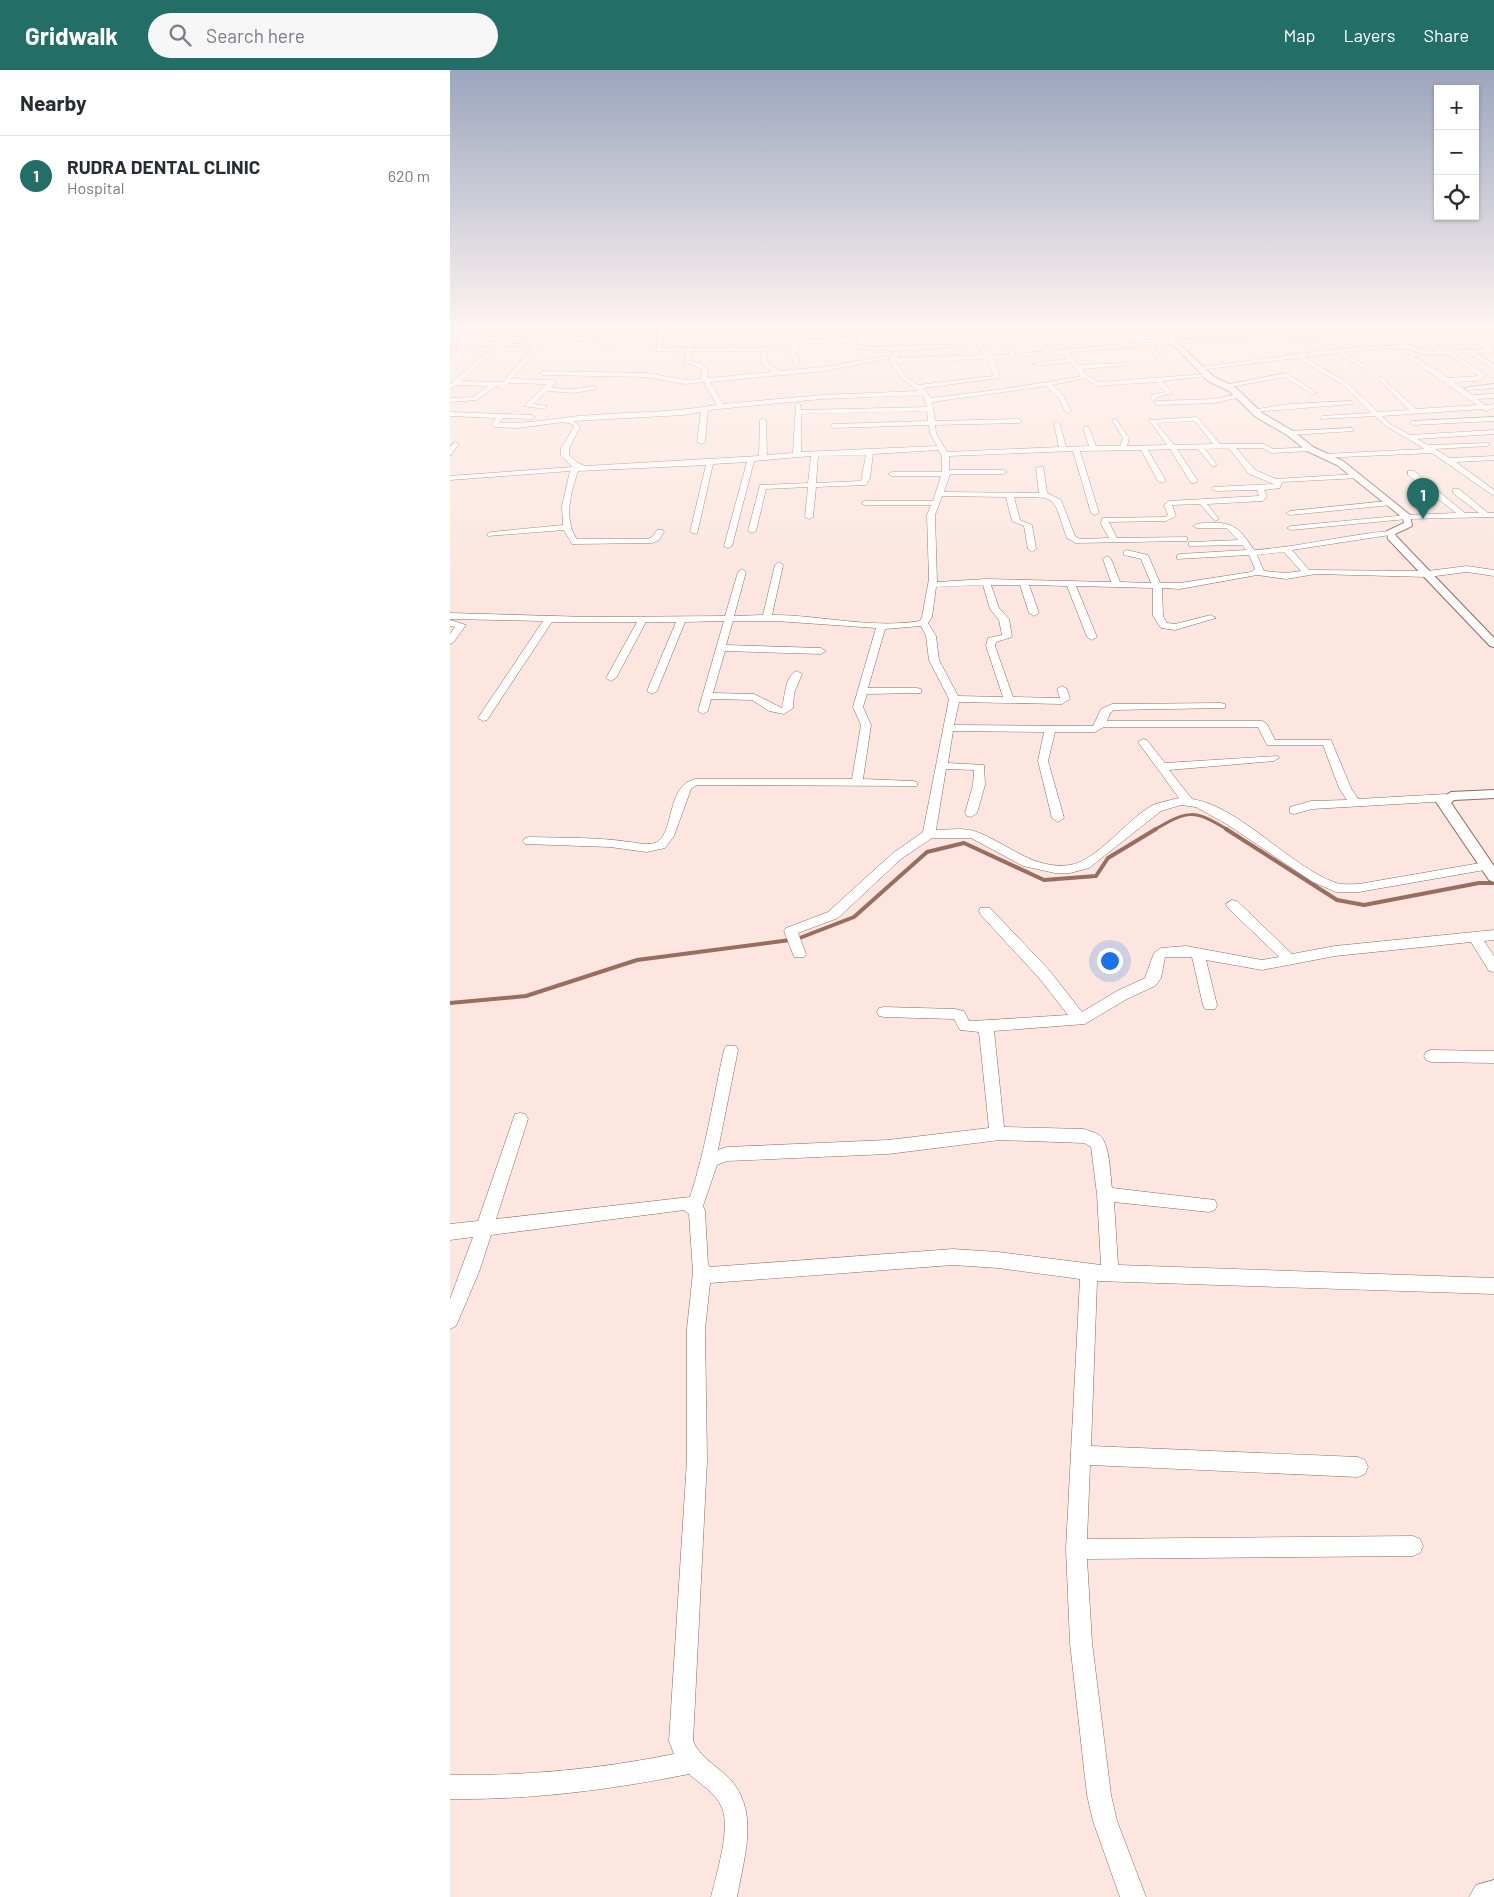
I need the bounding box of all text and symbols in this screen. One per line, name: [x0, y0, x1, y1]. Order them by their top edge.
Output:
search box: [148, 13, 498, 58]
text: Gridwalk: [25, 21, 118, 50]
icon: search: [166, 21, 194, 49]
text: Search here: [206, 24, 305, 47]
text: Map: [1283, 24, 1315, 46]
text: Layers: [1343, 24, 1396, 46]
text: Share: [1424, 24, 1469, 46]
map controls: [1434, 85, 1479, 220]
button: +: [1434, 85, 1479, 130]
text: Nearby: [20, 90, 86, 115]
button: −: [1434, 130, 1479, 175]
text: RUDRA DENTAL CLINIC: [67, 155, 260, 178]
text: 1: [33, 166, 39, 185]
text: 620 m: [388, 166, 430, 185]
button: locate: [1434, 175, 1479, 220]
text: Hospital: [67, 178, 124, 197]
pin: 1: [1407, 478, 1439, 519]
your location: [1097, 948, 1123, 974]

